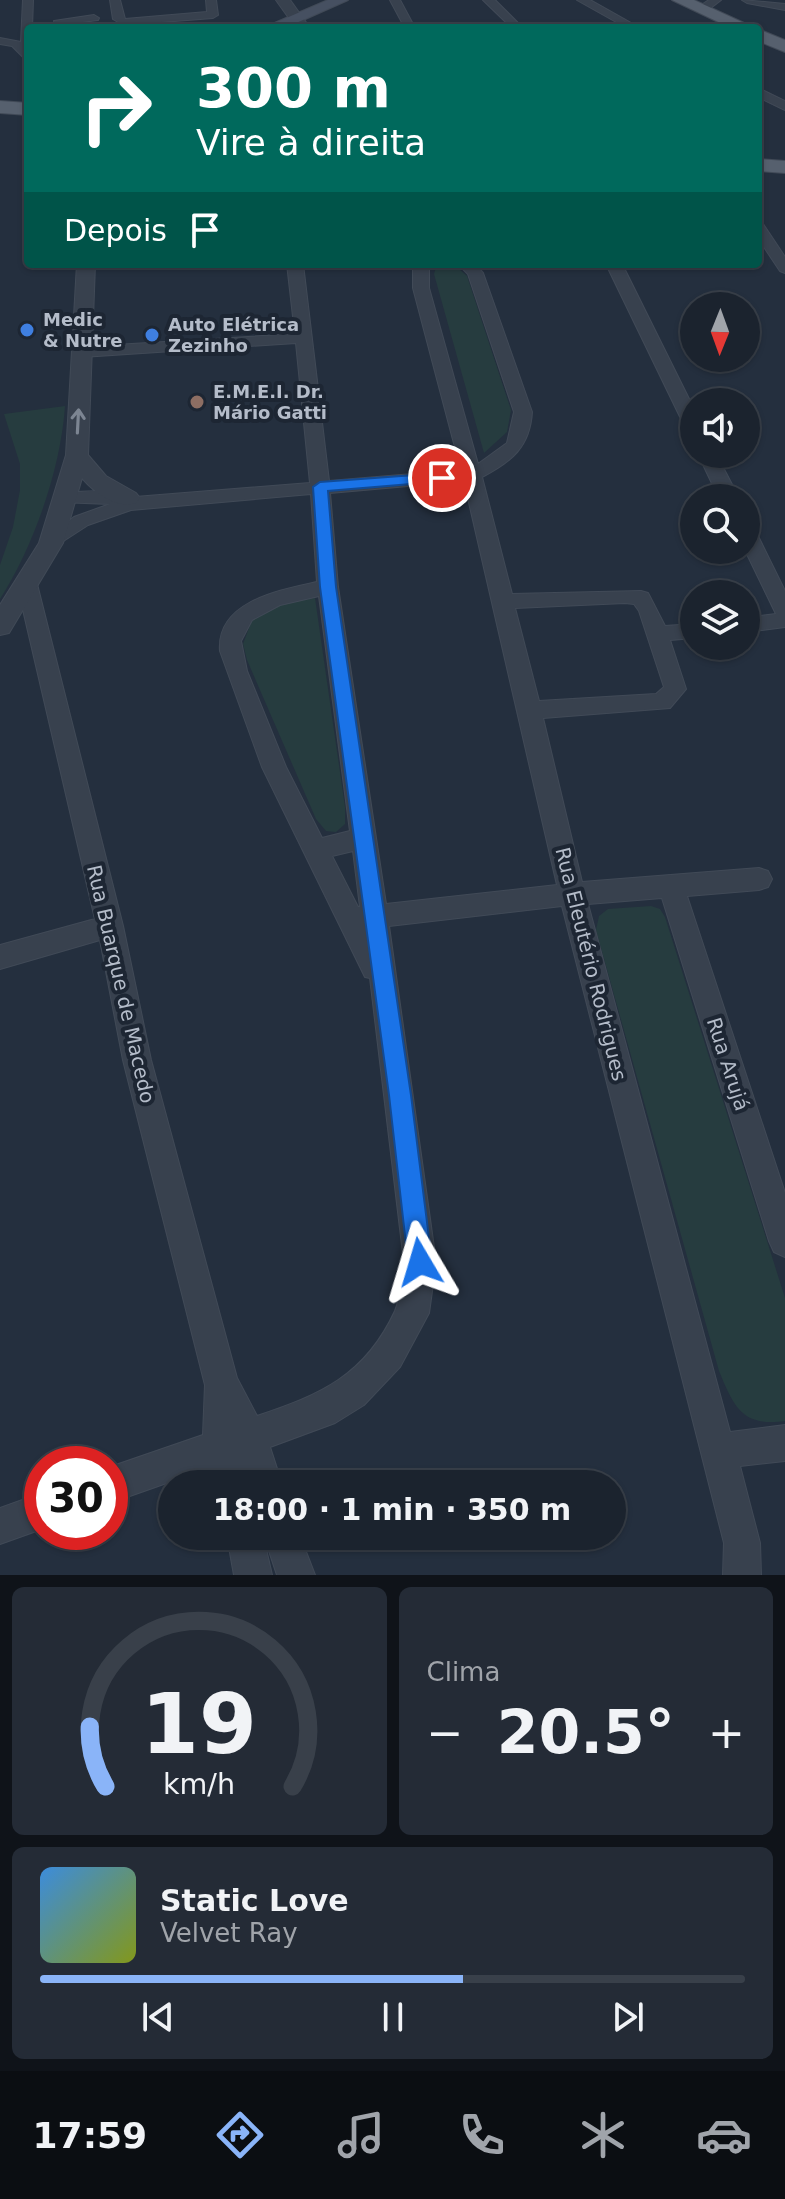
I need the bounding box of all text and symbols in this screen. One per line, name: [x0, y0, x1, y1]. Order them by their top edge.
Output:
text: 300 m: [196, 55, 391, 120]
icon: right: [64, 56, 168, 160]
text: Vire à direita: [196, 122, 426, 163]
icon: arrive: [183, 208, 227, 252]
text: Depois: [64, 213, 167, 248]
north arrow: [680, 292, 760, 372]
map controls: [680, 292, 760, 660]
place label: Medic & Nutre: [43, 309, 123, 351]
place label: Auto Elétrica Zezinho: [168, 314, 299, 356]
marker: Medic & Nutre: [18, 321, 36, 339]
marker: Auto Elétrica Zezinho: [143, 326, 161, 344]
place label: E.M.E.I. Dr. Mário Gatti: [213, 381, 327, 423]
button: sound: [680, 388, 760, 468]
marker: E.M.E.I. Dr. Mário Gatti: [188, 393, 206, 411]
one-way arrow: [71, 408, 86, 435]
pin: [408, 444, 476, 512]
icon: arrive: [420, 456, 464, 500]
button: search: [680, 484, 760, 564]
button: layers: [680, 580, 760, 660]
street label: Rua Eleutério Rodrigues: [550, 845, 632, 1083]
street label: Rua Buarque de Macedo: [82, 862, 160, 1106]
street label: Rua Arujá: [702, 1014, 754, 1114]
position arrow: [378, 1220, 462, 1304]
speed limit sign: 30: [24, 1446, 128, 1550]
text: 18:00 · 1 min · 350 m: [213, 1492, 571, 1527]
text: Clima: [427, 1657, 500, 1687]
text: 19: [141, 1676, 257, 1773]
text: 20.5°: [497, 1697, 675, 1767]
text: −: [427, 1707, 463, 1758]
text: +: [708, 1707, 745, 1758]
text: km/h: [163, 1767, 235, 1801]
text: Static Love: [160, 1883, 349, 1918]
text: Velvet Ray: [160, 1918, 298, 1948]
icon: previous: [136, 1995, 180, 2039]
icon: pause: [371, 1995, 415, 2039]
icon: next: [606, 1995, 650, 2039]
icon: directions: [212, 2107, 268, 2163]
icon: music: [333, 2107, 389, 2163]
icon: phone: [454, 2107, 510, 2163]
icon: climate: [575, 2107, 631, 2163]
icon: car: [696, 2107, 752, 2163]
text: 17:59: [33, 2115, 147, 2156]

